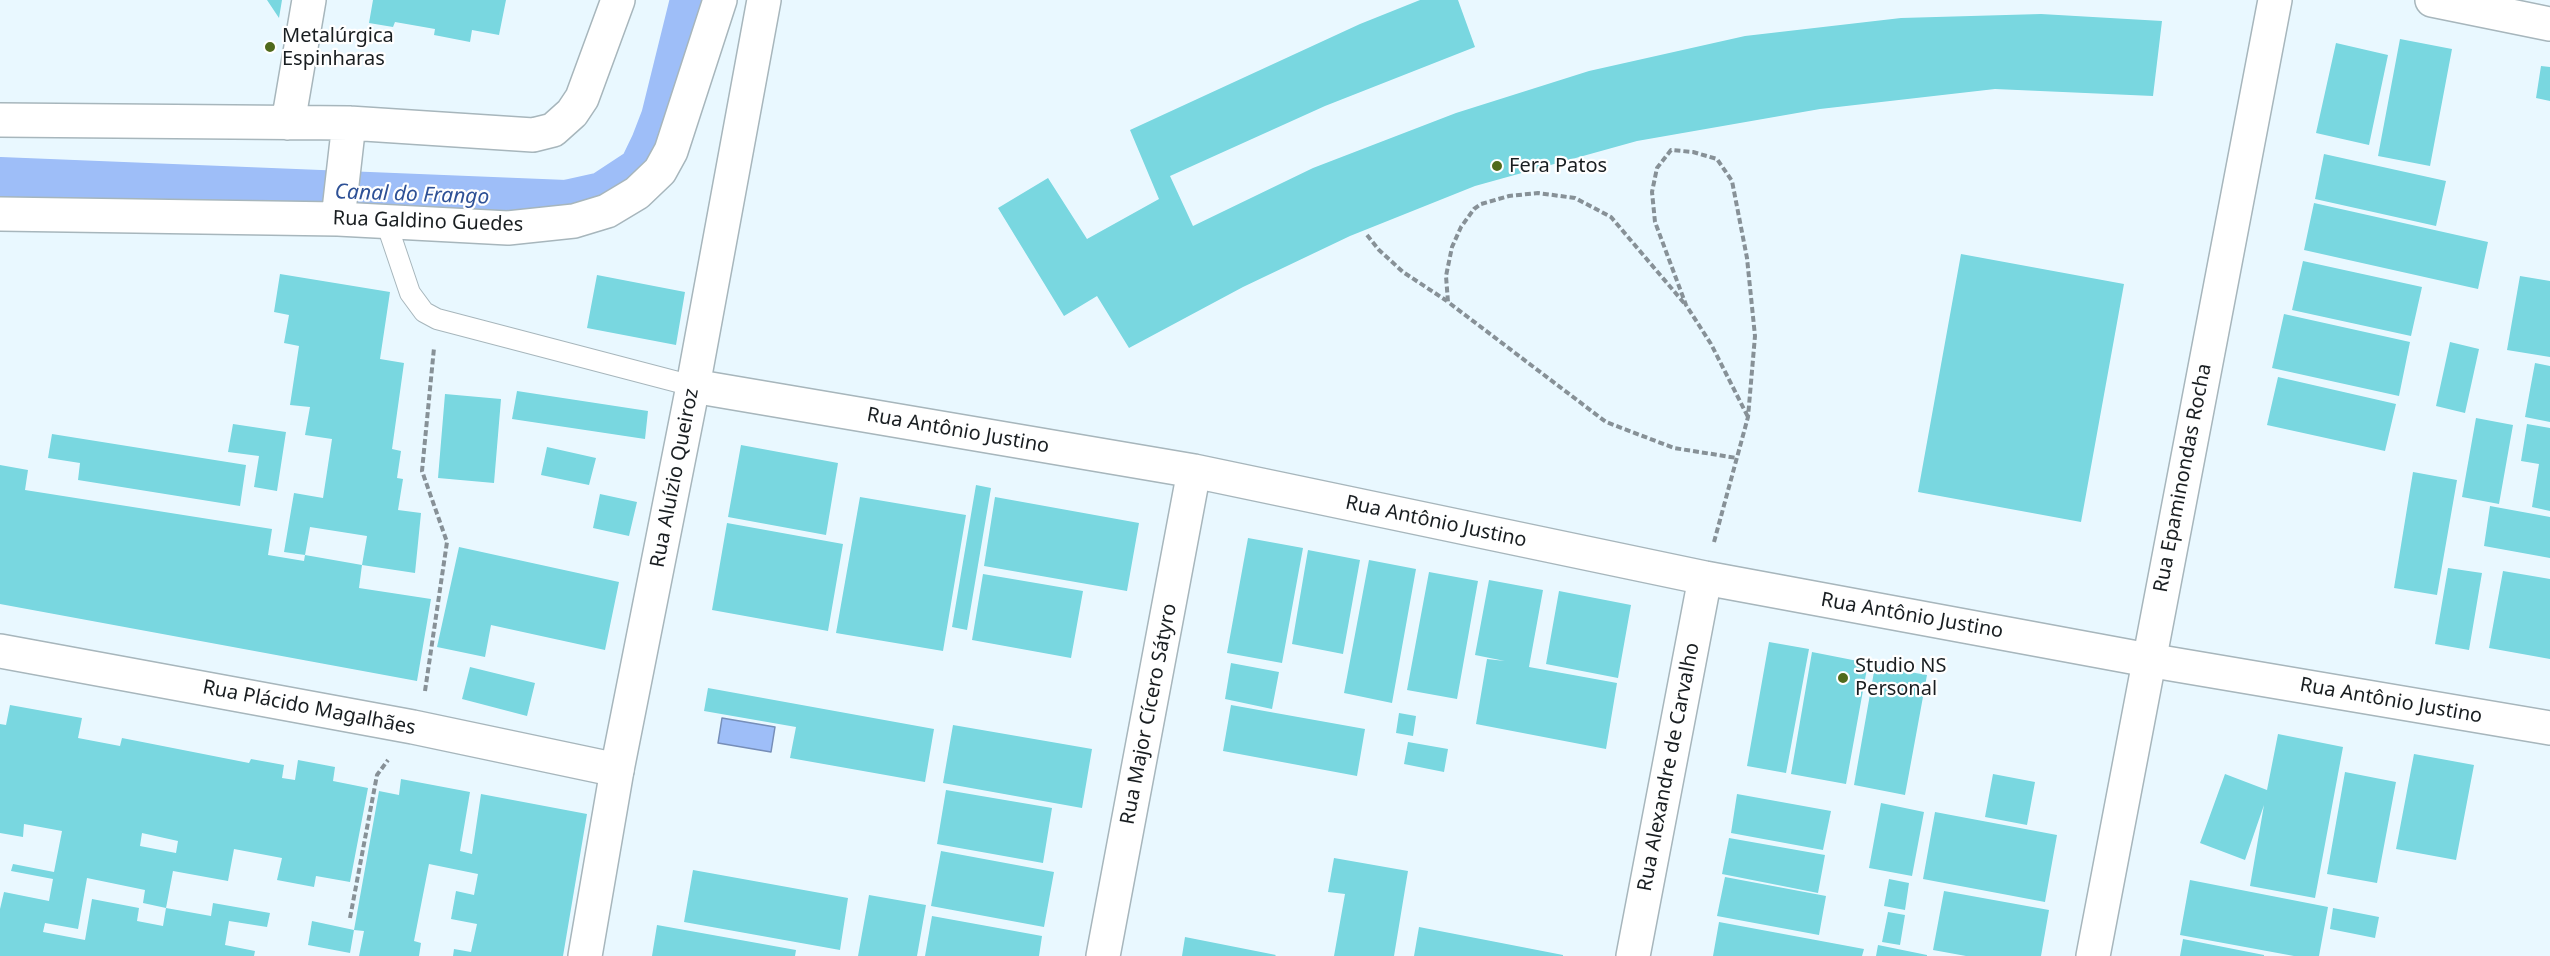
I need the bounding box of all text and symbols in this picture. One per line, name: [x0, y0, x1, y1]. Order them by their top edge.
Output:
place label: Metalúrgica Espinharas: [282, 24, 394, 71]
marker: Metalúrgica Espinharas: [263, 40, 277, 54]
place label: Fera Patos: [1509, 154, 1607, 178]
marker: Fera Patos: [1490, 159, 1504, 173]
water label: Canal do Frango: [334, 180, 490, 210]
street label: Rua Galdino Guedes: [332, 207, 524, 237]
street label: Rua Epaminondas Rocha: [2149, 362, 2217, 594]
street label: Rua Aluízio Queiroz: [646, 386, 704, 570]
street label: Rua Antônio Justino: [865, 403, 1051, 459]
street label: Rua Antônio Justino: [1343, 491, 1529, 553]
street label: Rua Antônio Justino: [1819, 588, 2005, 644]
street label: Rua Major Cícero Sátyro: [1116, 601, 1182, 827]
street label: Rua Alexandre de Carvalho: [1633, 641, 1705, 893]
place label: Studio NS Personal: [1855, 654, 1946, 701]
marker: Studio NS Personal: [1836, 671, 1850, 685]
street label: Rua Antônio Justino: [2298, 673, 2484, 729]
street label: Rua Plácido Magalhães: [200, 676, 418, 740]

